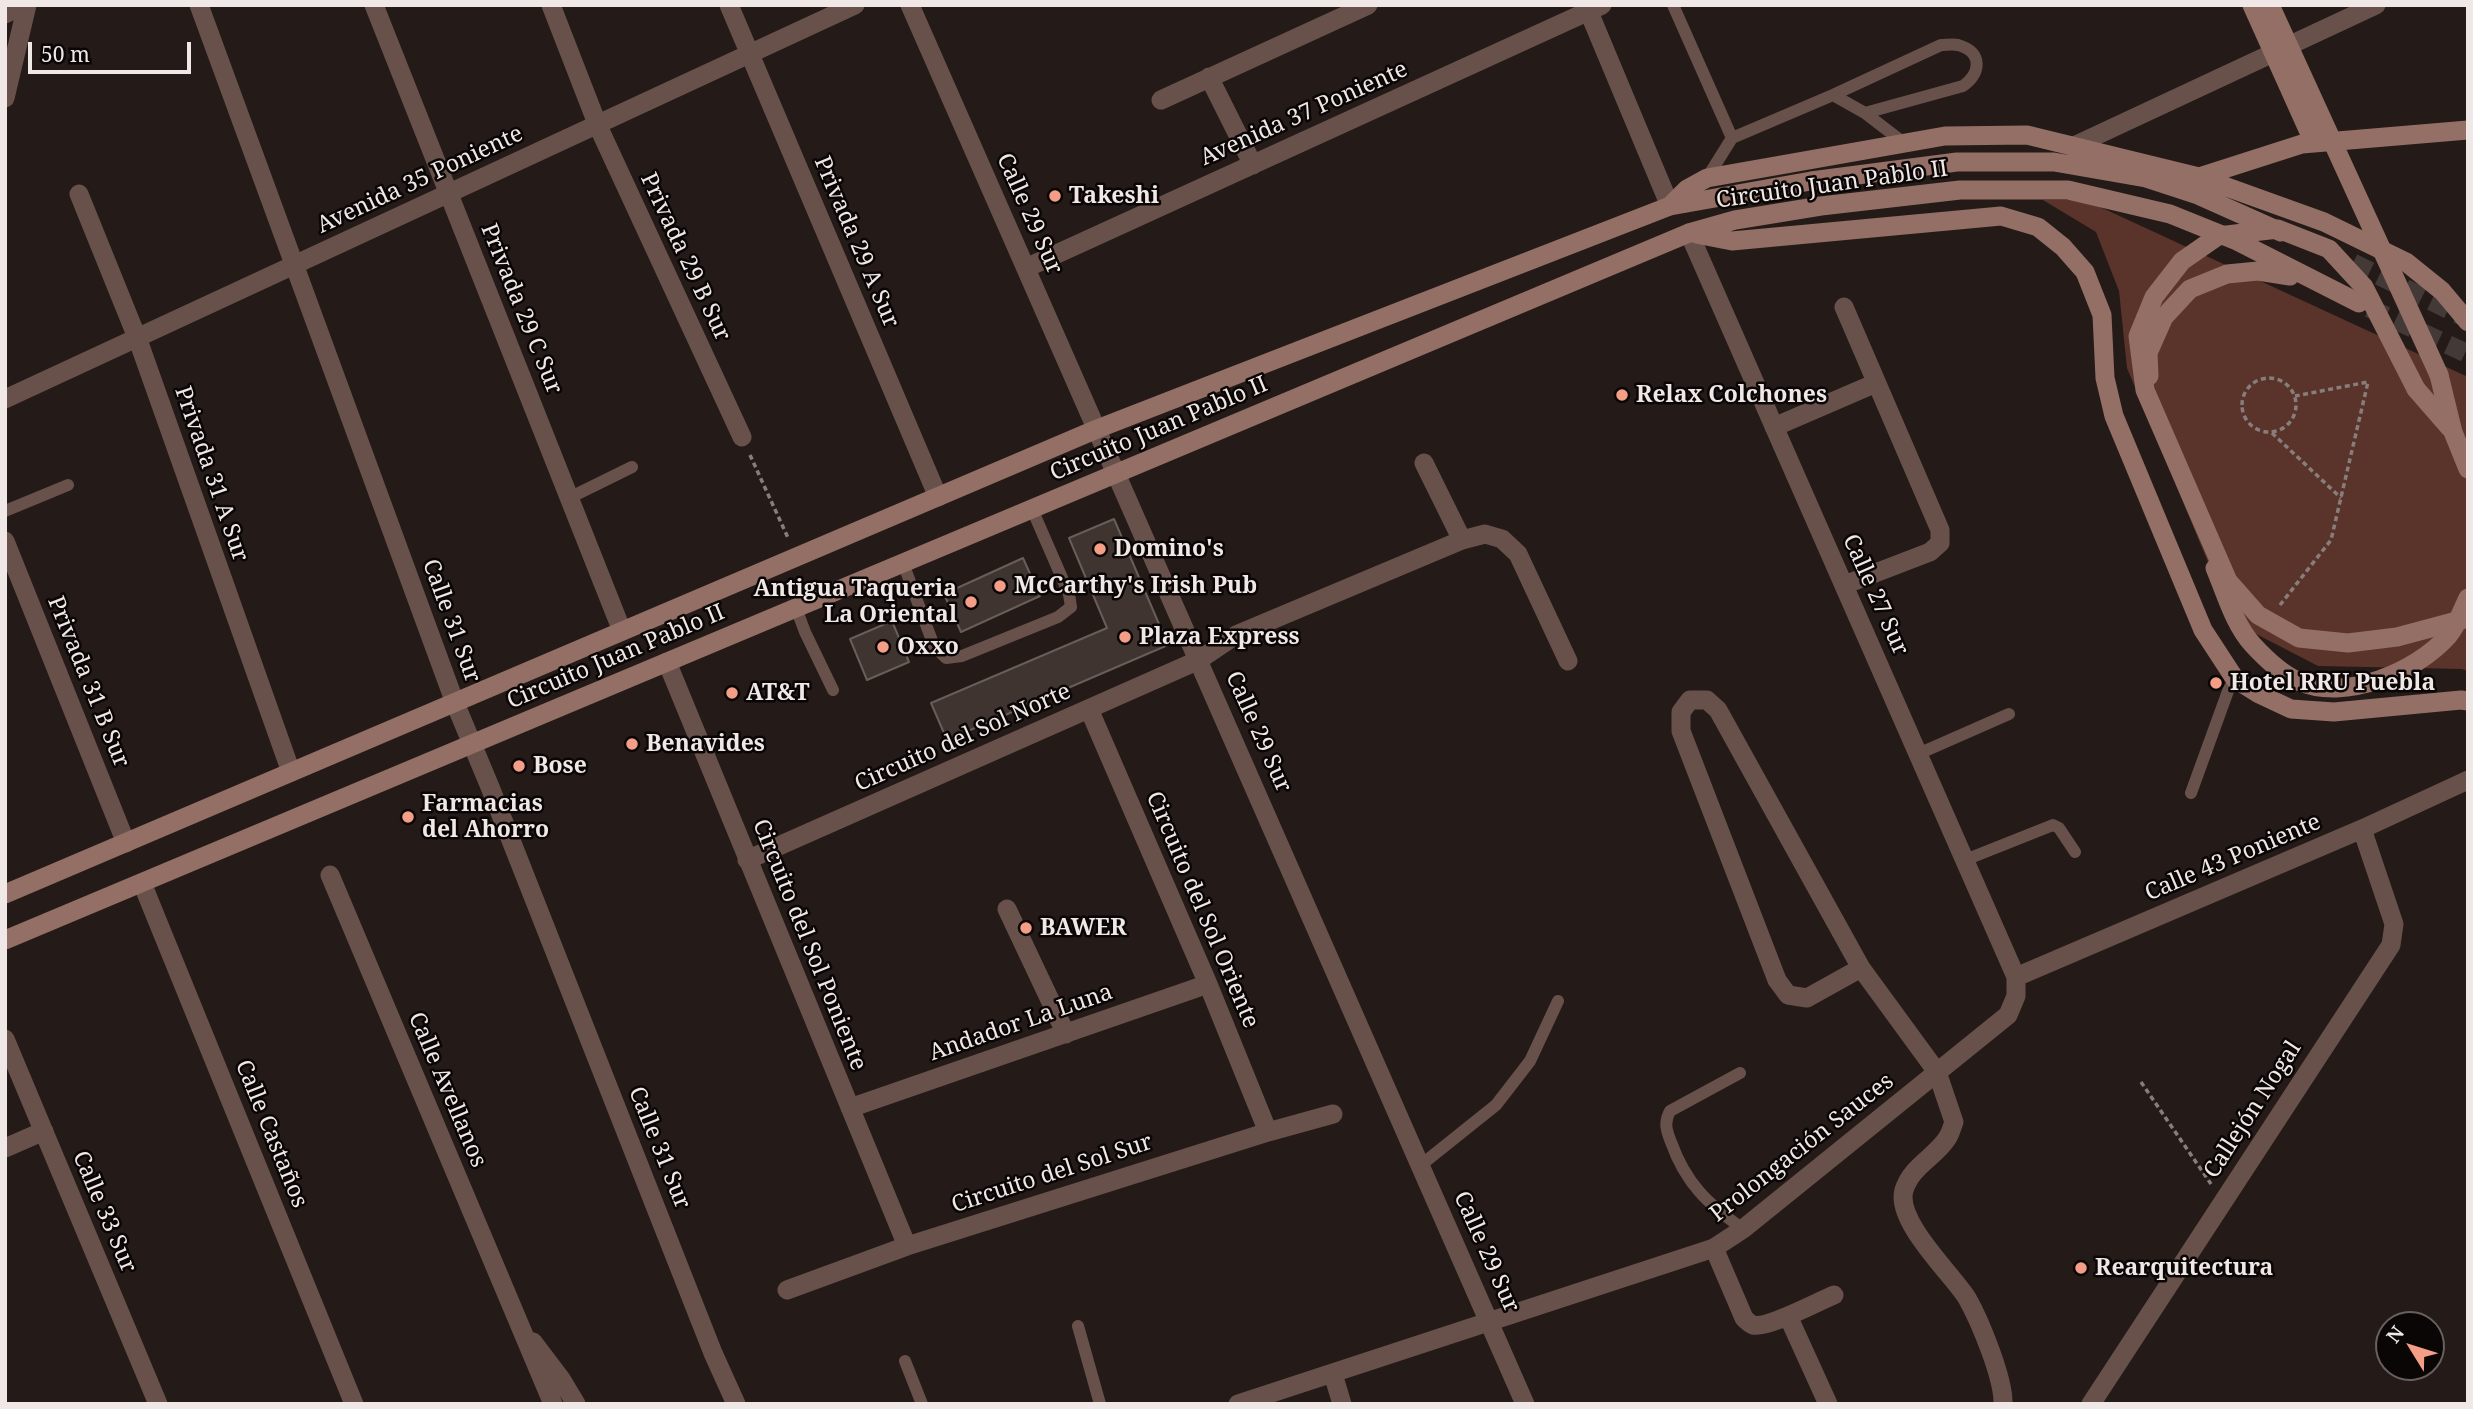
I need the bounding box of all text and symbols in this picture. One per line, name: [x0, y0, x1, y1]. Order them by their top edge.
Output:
scale bar: [32, 28, 194, 72]
text: 50 m: [41, 40, 90, 68]
street label: Avenida 37 Poniente: [1196, 56, 1412, 172]
street label: Avenida 35 Poniente: [313, 120, 527, 240]
street label: Calle 29 Sur: [990, 149, 1068, 279]
street label: Privada 29 A Sur: [807, 152, 905, 332]
street label: Circuito Juan Pablo II: [1714, 155, 1950, 215]
street label: Privada 29 B Sur: [634, 169, 736, 345]
place label: Takeshi: [1069, 182, 1159, 210]
marker: Takeshi: [1047, 188, 1063, 204]
street label: Privada 29 C Sur: [474, 220, 568, 398]
street label: Circuito Juan Pablo II: [1046, 371, 1272, 487]
place label: Relax Colchones: [1636, 381, 1827, 409]
street label: Privada 31 A Sur: [168, 383, 254, 565]
marker: Relax Colchones: [1614, 387, 1630, 403]
street label: Calle 27 Sur: [1836, 530, 1914, 660]
place label: Domino's: [1114, 535, 1224, 563]
marker: Domino's: [1092, 541, 1108, 557]
street label: Calle 31 Sur: [416, 556, 486, 686]
place label: McCarthy's Irish Pub: [1014, 572, 1257, 600]
place label: Antigua Taqueria La Oriental: [753, 575, 957, 629]
marker: McCarthy's Irish Pub: [992, 578, 1008, 594]
street label: Privada 31 B Sur: [41, 592, 135, 772]
marker: Antigua Taqueria La Oriental: [963, 594, 979, 610]
street label: Circuito Juan Pablo II: [503, 599, 729, 715]
place label: Plaza Express: [1139, 623, 1300, 651]
marker: Plaza Express: [1117, 629, 1133, 645]
place label: Oxxo: [897, 633, 959, 661]
marker: Oxxo: [875, 639, 891, 655]
street label: Calle 29 Sur: [1219, 667, 1297, 797]
place label: Hotel RRU Puebla: [2230, 669, 2435, 697]
marker: Hotel RRU Puebla: [2208, 675, 2224, 691]
street label: Circuito del Sol Norte: [851, 678, 1075, 798]
place label: AT&T: [746, 679, 809, 707]
marker: AT&T: [724, 685, 740, 701]
place label: Benavides: [646, 730, 765, 758]
marker: Benavides: [624, 736, 640, 752]
place label: Bose: [533, 752, 587, 780]
marker: Bose: [511, 758, 527, 774]
street label: Circuito del Sol Oriente: [1140, 788, 1264, 1032]
place label: Farmacias del Ahorro: [422, 790, 549, 844]
marker: Farmacias del Ahorro: [400, 809, 416, 825]
street label: Calle 43 Poniente: [2141, 809, 2325, 907]
street label: Circuito del Sol Poniente: [746, 815, 872, 1075]
place label: BAWER: [1040, 914, 1127, 942]
marker: BAWER: [1018, 920, 1034, 936]
street label: Andador La Luna: [926, 979, 1116, 1067]
street label: Calle Avellanos: [402, 1008, 492, 1172]
street label: Callejón Nogal: [2198, 1036, 2308, 1184]
street label: Calle Castaños: [229, 1056, 313, 1212]
street label: Prolongación Sauces: [1705, 1068, 1899, 1228]
street label: Calle 31 Sur: [622, 1083, 696, 1213]
street label: Circuito del Sol Sur: [948, 1129, 1156, 1219]
street label: Calle 33 Sur: [66, 1147, 142, 1277]
street label: Calle 29 Sur: [1447, 1187, 1525, 1317]
place label: Rearquitectura: [2095, 1254, 2273, 1282]
marker: Rearquitectura: [2073, 1260, 2089, 1276]
north arrow: [2375, 1311, 2445, 1381]
text: N: [2380, 1320, 2410, 1348]

